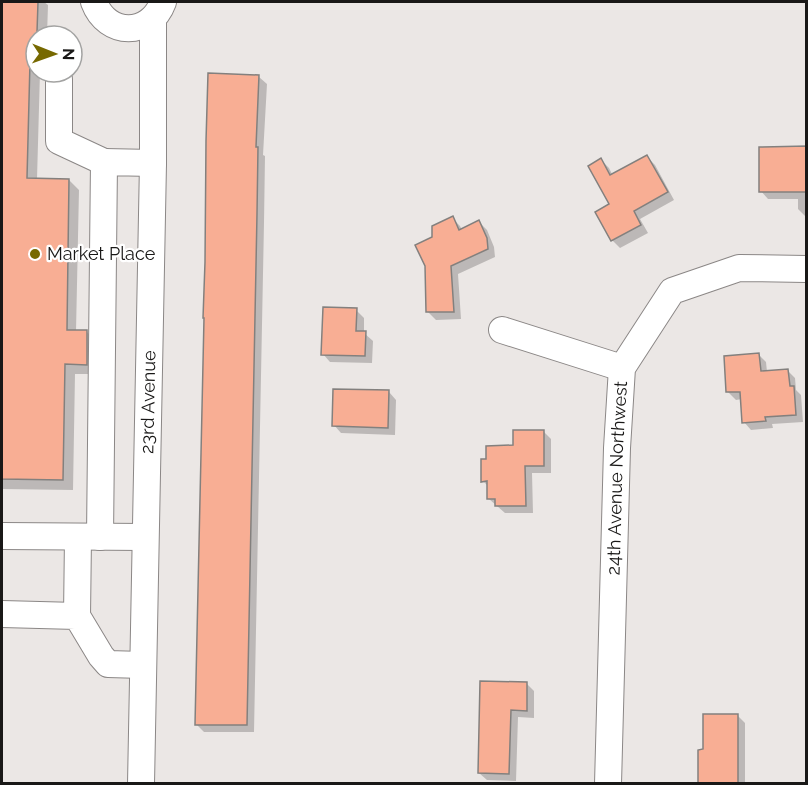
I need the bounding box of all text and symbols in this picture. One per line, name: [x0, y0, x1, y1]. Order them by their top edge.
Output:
north arrow: [24, 24, 84, 84]
text: N: [59, 48, 78, 61]
place label: Market Place: [47, 243, 156, 264]
marker: Market Place: [28, 247, 42, 261]
street label: 23rd Avenue: [136, 350, 159, 454]
street label: 24th Avenue Northwest: [603, 380, 631, 576]

